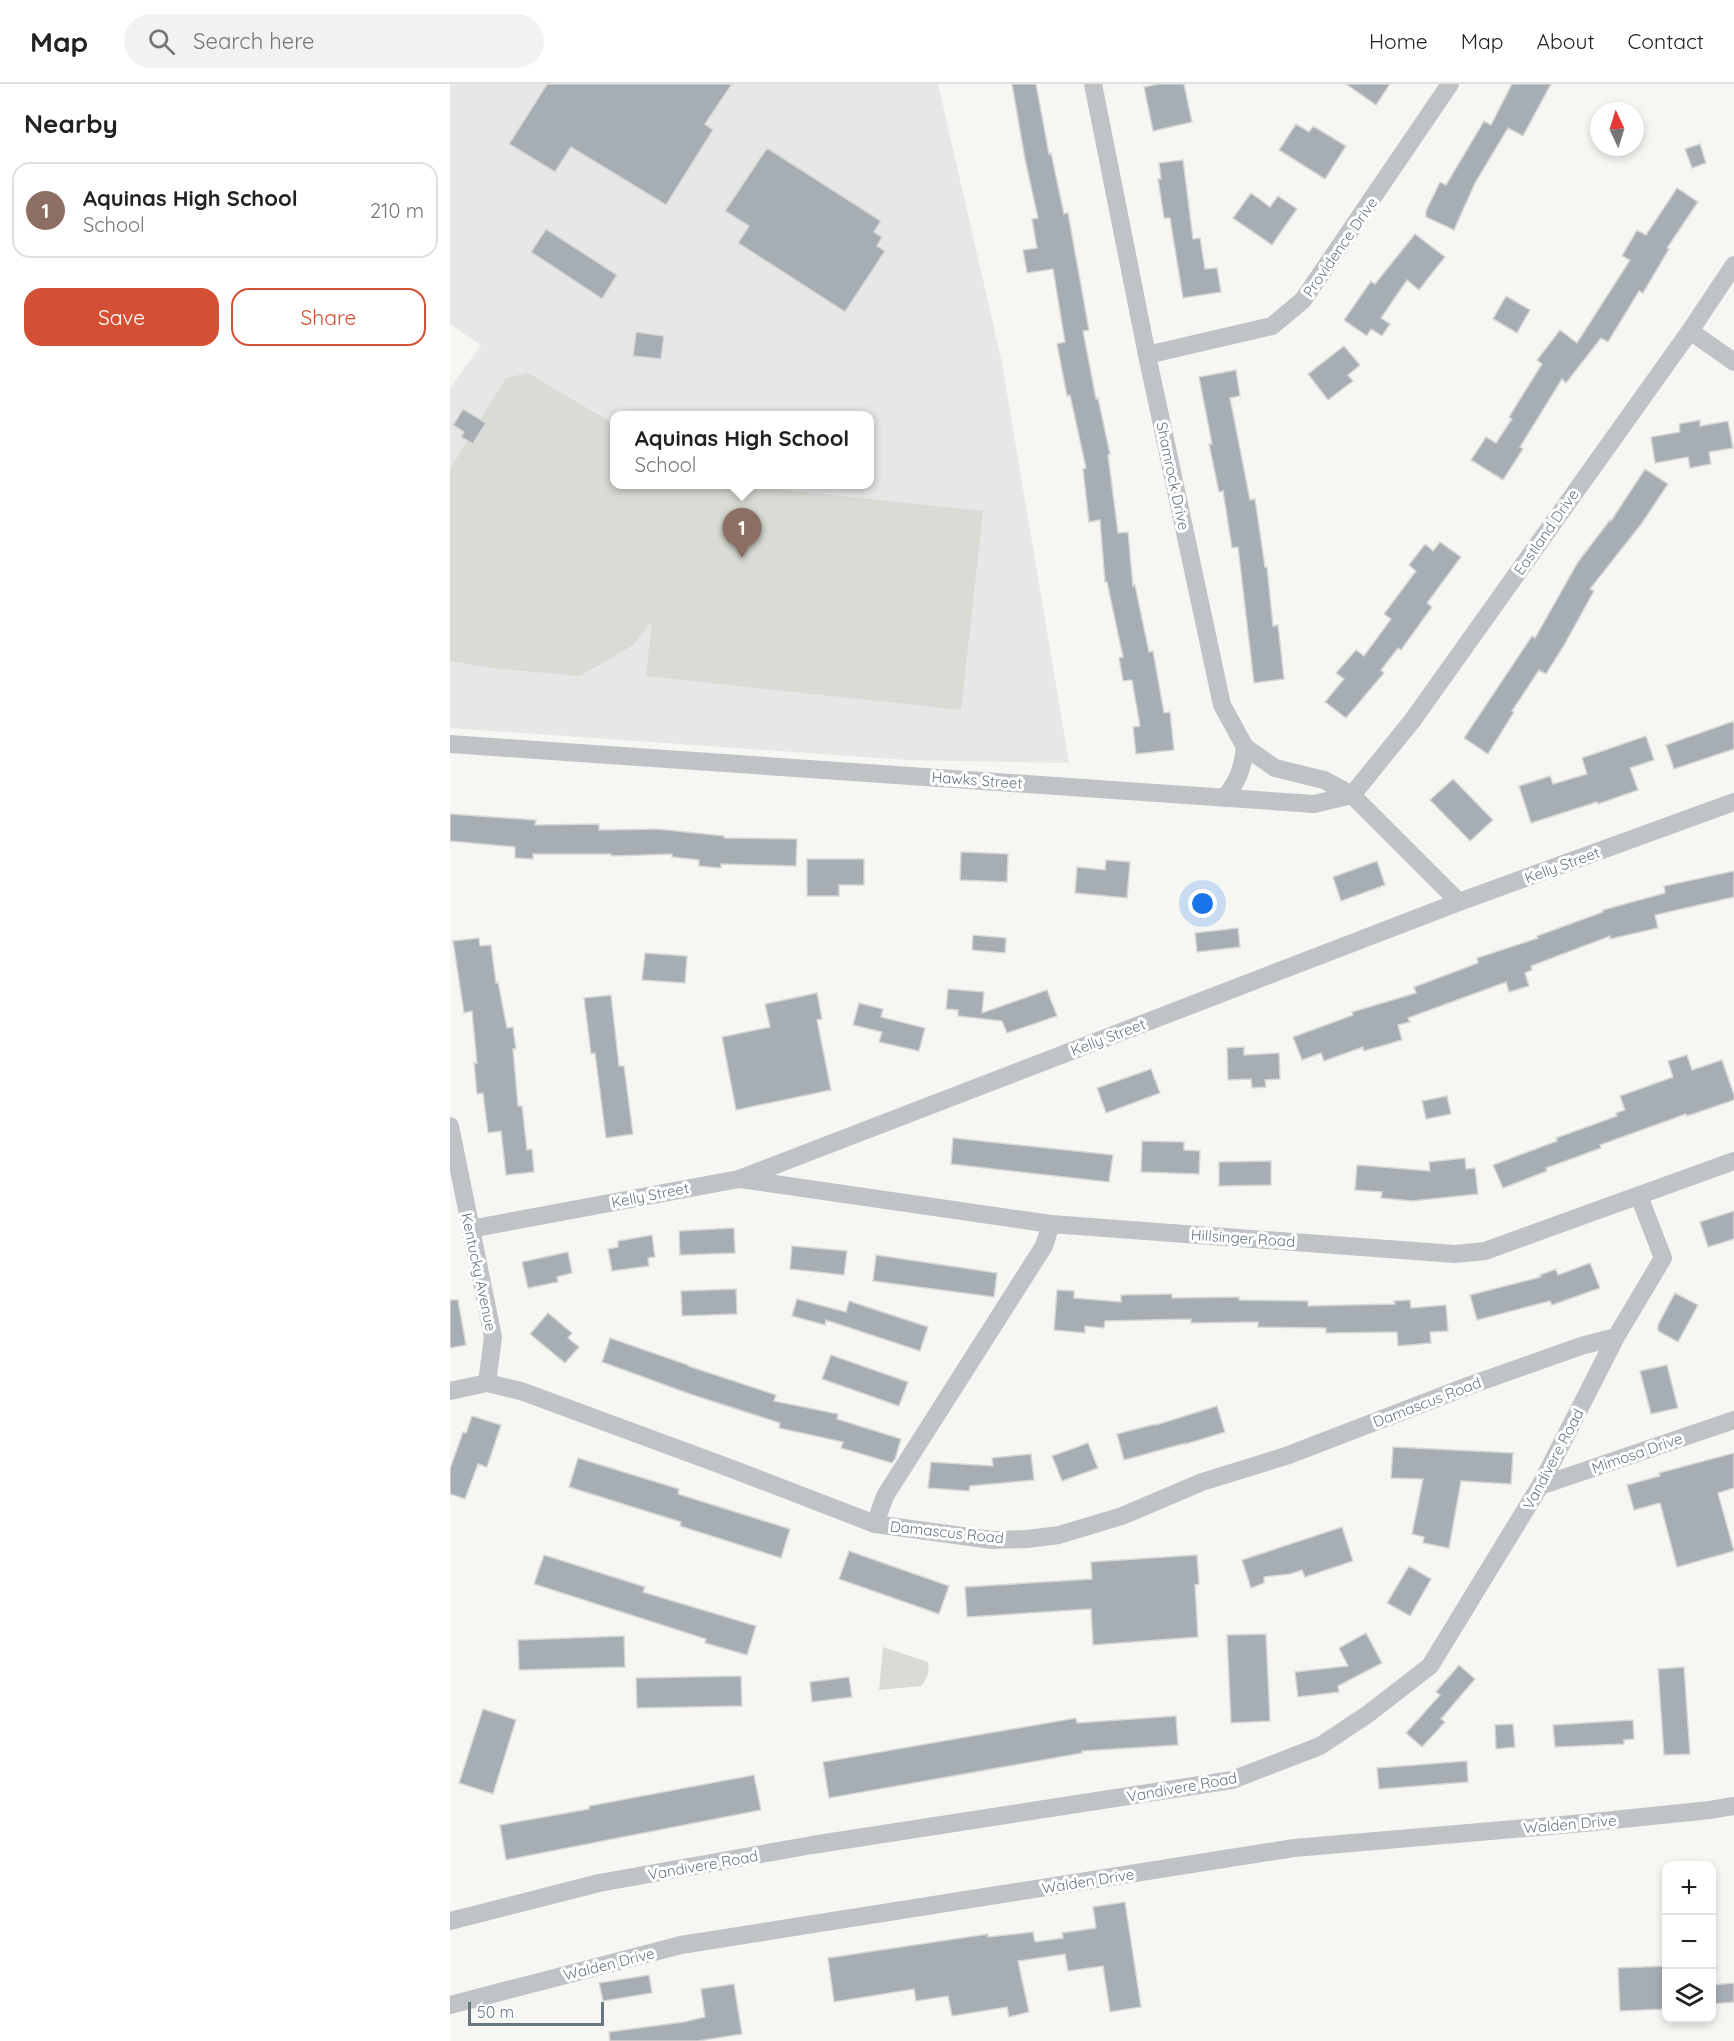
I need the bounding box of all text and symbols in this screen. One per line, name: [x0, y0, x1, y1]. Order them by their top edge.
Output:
search box: [124, 14, 544, 68]
text: Map: [30, 24, 88, 59]
icon: search: [145, 25, 178, 58]
text: Search here: [193, 27, 315, 55]
text: Home: [1369, 28, 1428, 54]
text: Map: [1461, 28, 1504, 54]
text: About: [1537, 28, 1595, 54]
text: Contact: [1628, 28, 1704, 54]
north arrow: [1590, 102, 1644, 156]
text: Nearby: [24, 107, 118, 140]
text: Aquinas High School: [83, 184, 298, 212]
street label: Providence Drive: [1299, 194, 1381, 300]
text: 1: [42, 198, 49, 223]
text: 210 m: [370, 198, 424, 223]
text: School: [83, 212, 145, 237]
button: Save: [24, 288, 219, 346]
button: Share: [231, 288, 426, 346]
popup: [610, 411, 874, 489]
street label: Shamrock Drive: [1152, 420, 1194, 532]
text: Aquinas High School: [635, 424, 849, 452]
text: School: [635, 452, 696, 477]
street label: Eastland Drive: [1509, 485, 1583, 579]
pin: 1: [722, 508, 762, 558]
street label: Hawks Street: [931, 767, 1023, 793]
street label: Kelly Street: [1522, 843, 1602, 887]
your location: [1188, 889, 1217, 918]
street label: Kelly Street: [1068, 1014, 1148, 1060]
street label: Kelly Street: [610, 1178, 690, 1212]
street label: Kentucky Avenue: [457, 1211, 501, 1333]
street label: Hillsinger Road: [1190, 1225, 1296, 1251]
street label: Damascus Road: [1370, 1373, 1484, 1431]
street label: Vandivere Road: [1518, 1405, 1588, 1513]
street label: Mimosa Drive: [1589, 1429, 1685, 1477]
street label: Damascus Road: [889, 1517, 1005, 1547]
street label: Vandivere Road: [1125, 1768, 1239, 1806]
street label: Walden Drive: [1523, 1810, 1617, 1838]
street label: Vandivere Road: [646, 1846, 760, 1884]
map controls: [1662, 1861, 1716, 2023]
button: +: [1662, 1861, 1716, 1915]
street label: Walden Drive: [1040, 1864, 1136, 1898]
button: −: [1662, 1915, 1716, 1969]
street label: Walden Drive: [561, 1944, 657, 1984]
button: layers: [1662, 1969, 1716, 2023]
scale bar: [468, 1999, 604, 2026]
text: 50 m: [477, 2002, 514, 2022]

